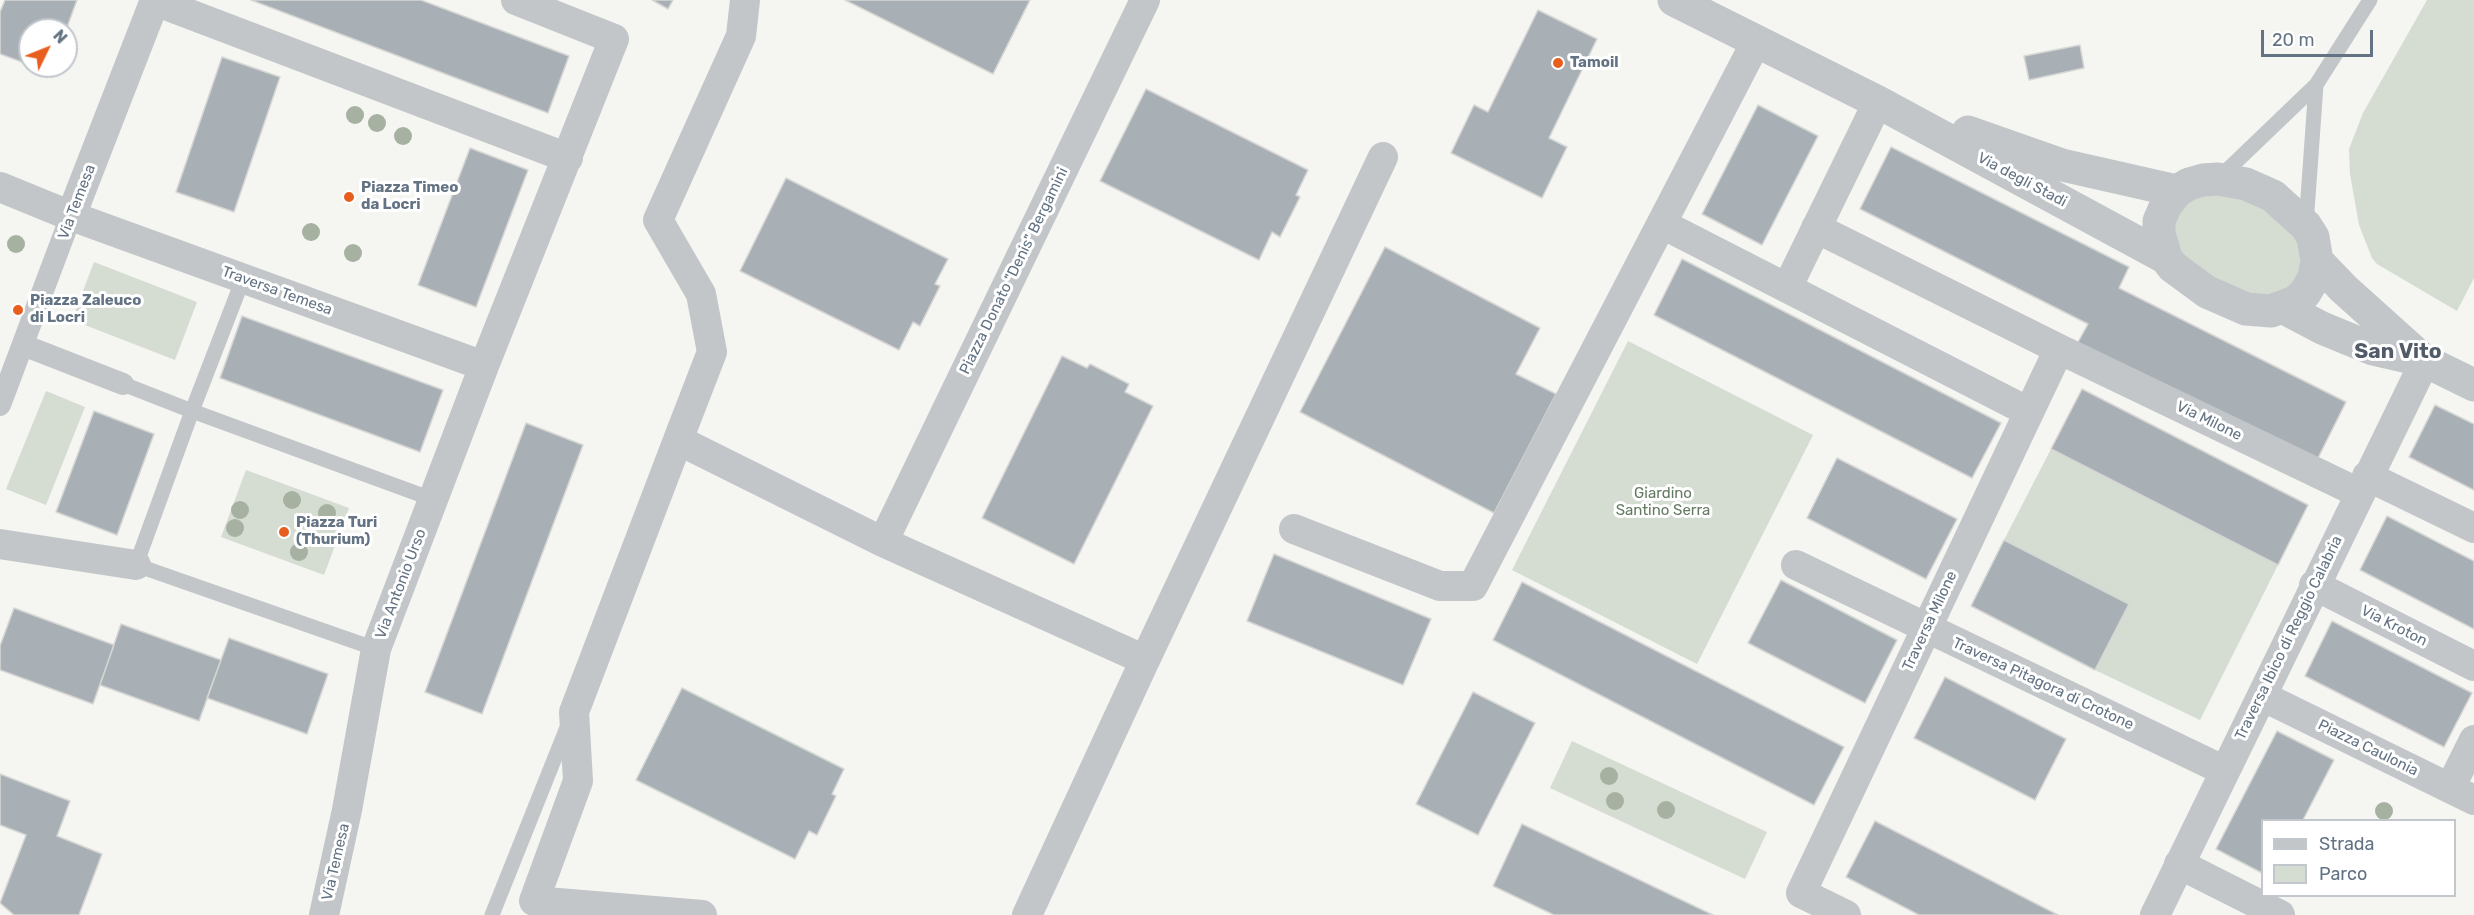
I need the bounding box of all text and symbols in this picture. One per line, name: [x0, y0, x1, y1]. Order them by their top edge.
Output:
north arrow: [18, 18, 78, 78]
scale bar: [2264, 18, 2376, 56]
text: N: [49, 26, 71, 47]
text: 20 m: [2272, 29, 2314, 51]
place label: Tamoil: [1570, 54, 1618, 72]
marker: Tamoil: [1551, 56, 1565, 70]
street label: Via degli Stadi: [1974, 149, 2070, 211]
street label: Via Temesa: [55, 162, 99, 242]
street label: Piazza Donato "Denis" Bergamini: [956, 165, 1072, 377]
place label: Piazza Timeo da Locri: [361, 179, 458, 214]
marker: Piazza Timeo da Locri: [342, 190, 356, 204]
street label: Traversa Temesa: [219, 263, 335, 319]
place label: Piazza Zaleuco di Locri: [30, 292, 141, 327]
marker: Piazza Zaleuco di Locri: [11, 303, 25, 317]
district label: San Vito: [2354, 339, 2442, 365]
street label: Via Milone: [2173, 397, 2245, 445]
park label: Giardino Santino Serra: [1616, 485, 1710, 520]
place label: Piazza Turi (Thurium): [296, 514, 377, 549]
marker: Piazza Turi (Thurium): [277, 525, 291, 539]
street label: Via Antonio Urso: [372, 526, 430, 642]
street label: Traversa Ibico di Reggio Calabria: [2232, 533, 2346, 743]
street label: Traversa Milone: [1899, 568, 1961, 674]
street label: Via Kroton: [2358, 602, 2430, 650]
street label: Traversa Pitagora di Crotone: [1950, 634, 2136, 734]
street label: Piazza Caulonia: [2315, 716, 2421, 780]
legend: [2261, 819, 2456, 897]
street label: Via Temesa: [318, 822, 354, 902]
text: Strada: [2319, 833, 2375, 855]
text: Parco: [2319, 863, 2367, 885]

